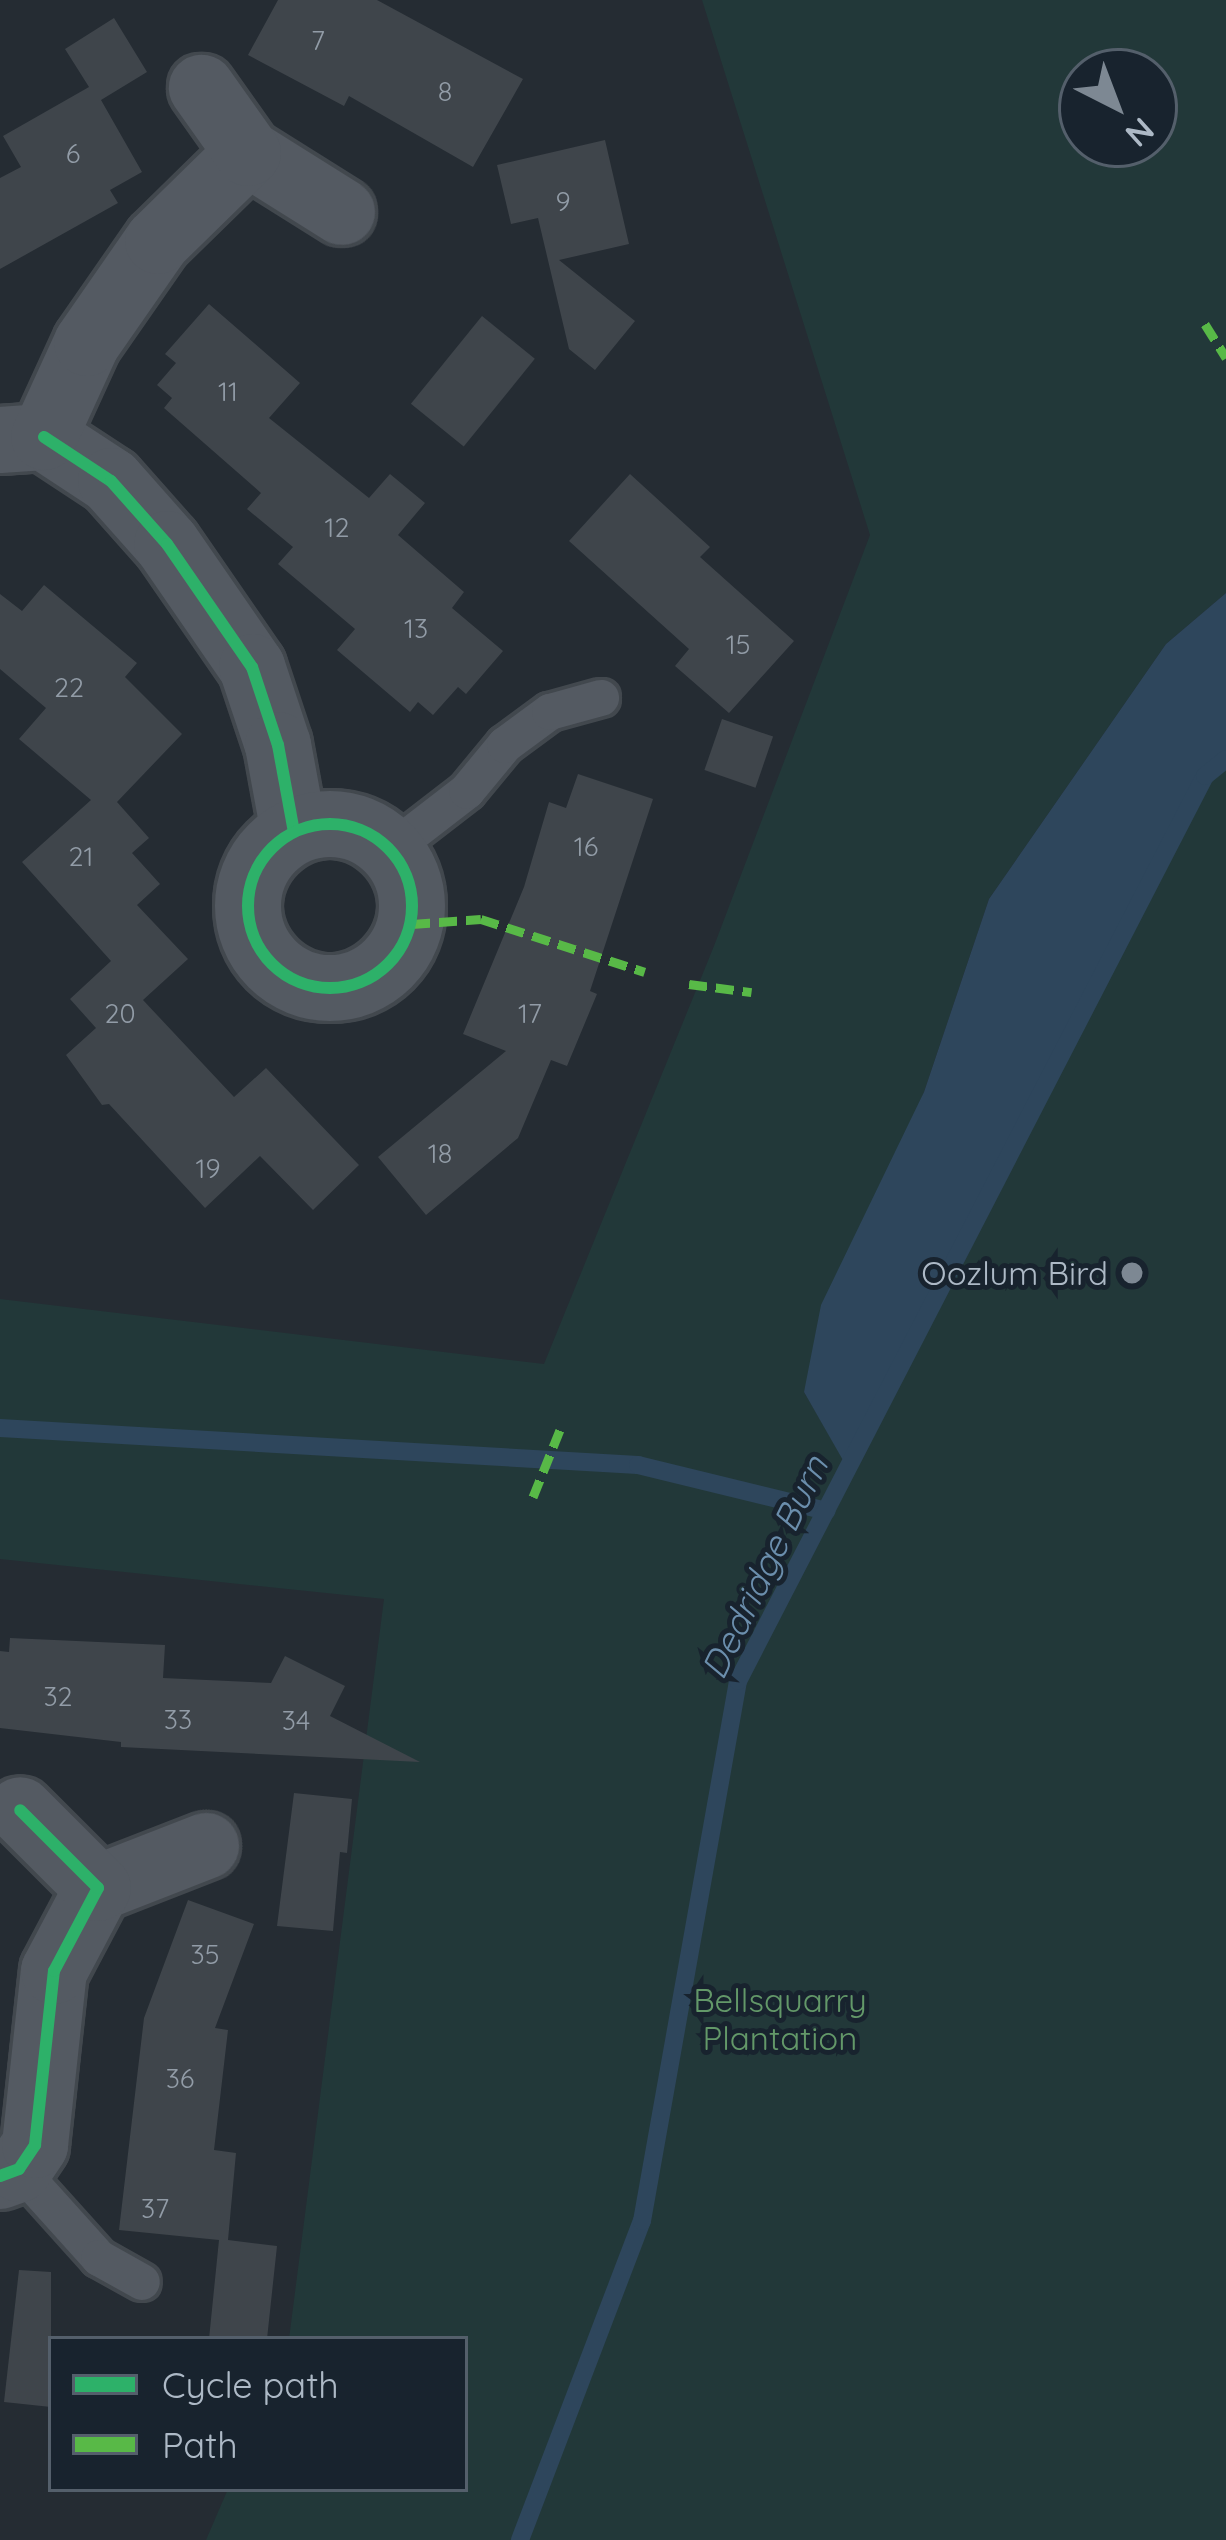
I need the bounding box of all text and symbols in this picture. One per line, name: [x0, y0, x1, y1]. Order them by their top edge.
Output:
house number: 7: [311, 25, 325, 57]
north arrow: [1058, 48, 1178, 168]
house number: 8: [438, 76, 452, 108]
text: N: [1118, 110, 1163, 156]
house number: 6: [66, 138, 80, 170]
house number: 9: [555, 186, 571, 218]
house number: 11: [218, 376, 238, 408]
house number: 12: [325, 512, 349, 544]
house number: 13: [404, 613, 428, 645]
house number: 15: [726, 629, 750, 661]
house number: 22: [54, 672, 84, 704]
house number: 16: [574, 831, 598, 863]
house number: 21: [69, 841, 93, 873]
house number: 20: [104, 998, 136, 1030]
house number: 17: [518, 998, 542, 1030]
house number: 18: [428, 1138, 452, 1170]
house number: 19: [195, 1153, 221, 1185]
place label: Oozlum Bird: [921, 1253, 1108, 1293]
marker: Oozlum Bird: [1119, 1260, 1145, 1286]
water label: Dedridge Burn: [691, 1449, 837, 1685]
house number: 32: [43, 1681, 73, 1713]
house number: 33: [164, 1704, 192, 1736]
house number: 34: [282, 1705, 310, 1737]
house number: 35: [191, 1939, 219, 1971]
park label: Bellsquarry Plantation: [693, 1980, 867, 2058]
house number: 36: [166, 2063, 194, 2095]
house number: 37: [141, 2193, 169, 2225]
legend: [48, 2336, 468, 2492]
text: Cycle path: [162, 2362, 339, 2407]
text: Path: [162, 2422, 238, 2467]

